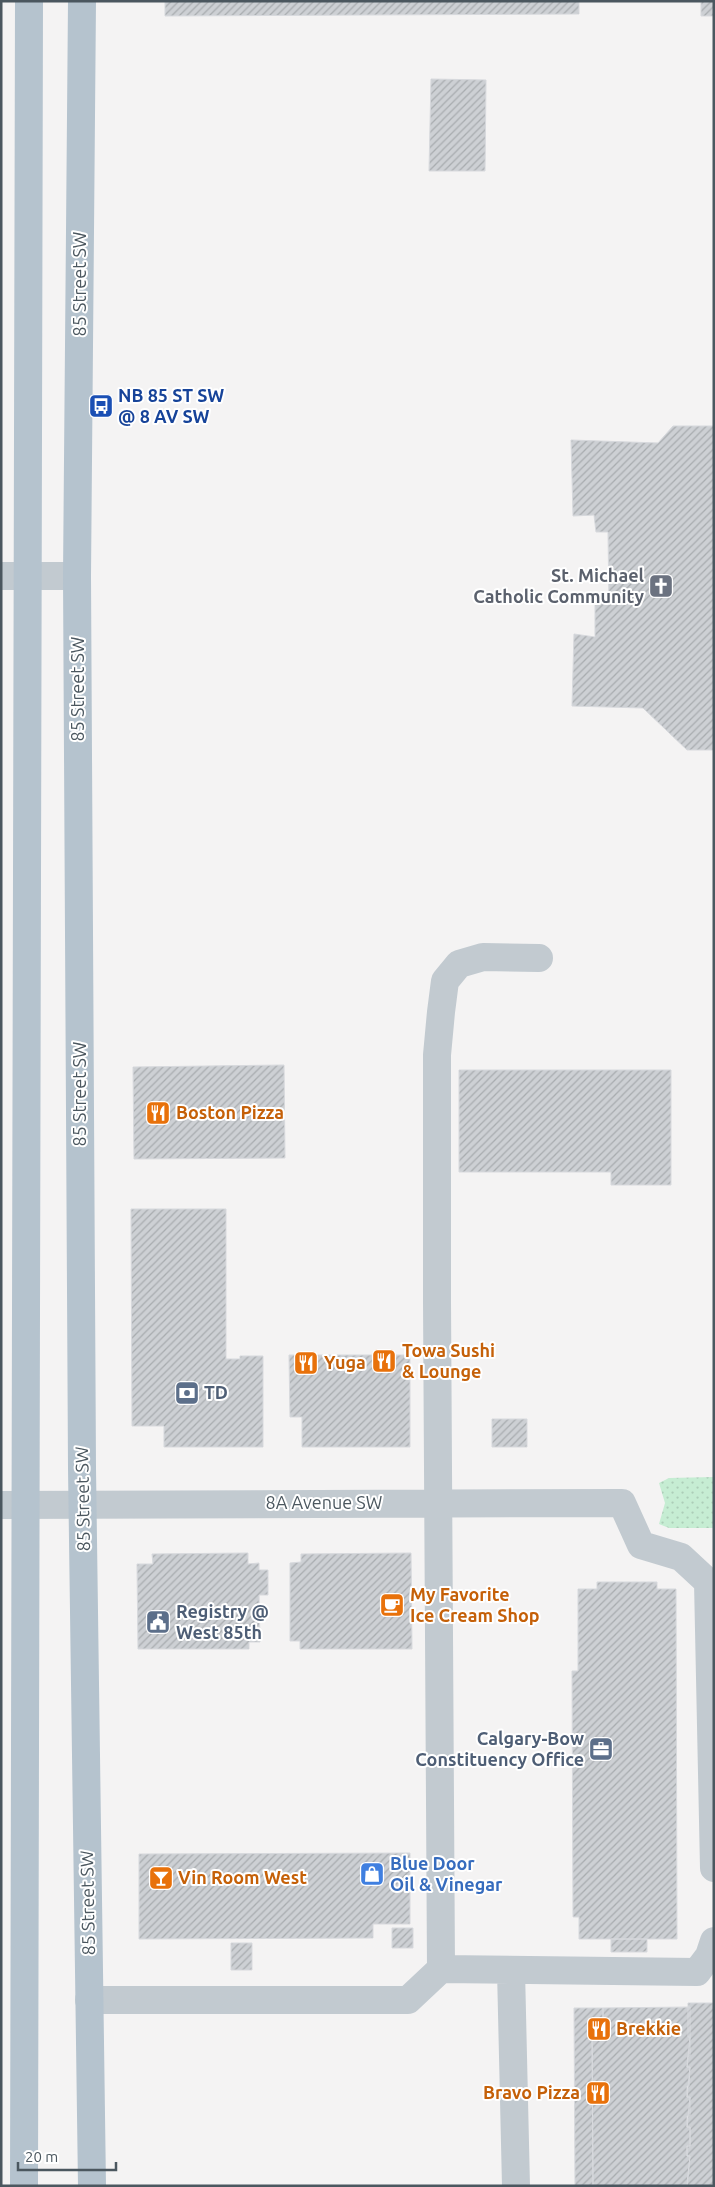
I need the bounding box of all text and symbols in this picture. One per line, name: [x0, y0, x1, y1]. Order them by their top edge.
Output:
street label: 85 Street SW: [69, 231, 89, 336]
place label: NB 85 ST SW @ 8 AV SW: [118, 385, 224, 426]
bus stop icon: NB 85 ST SW @ 8 AV SW: [88, 393, 114, 419]
place label: St. Michael Catholic Community: [473, 565, 645, 606]
church icon: St. Michael Catholic Community: [648, 573, 674, 599]
street label: 85 Street SW: [67, 636, 87, 741]
street label: 85 Street SW: [69, 1041, 89, 1146]
restaurant icon: Boston Pizza: [145, 1100, 171, 1126]
place label: Boston Pizza: [176, 1102, 284, 1122]
place label: Towa Sushi & Lounge: [402, 1340, 495, 1381]
restaurant icon: Towa Sushi & Lounge: [371, 1348, 397, 1374]
restaurant icon: Yuga: [293, 1350, 319, 1376]
place label: Yuga: [324, 1352, 366, 1372]
bank icon: TD: [174, 1380, 200, 1406]
place label: TD: [204, 1382, 228, 1402]
street label: 85 Street SW: [71, 1446, 93, 1552]
street label: 8A Avenue SW: [266, 1492, 383, 1512]
place label: My Favorite Ice Cream Shop: [410, 1584, 540, 1625]
cafe icon: My Favorite Ice Cream Shop: [379, 1592, 405, 1618]
place label: Registry @ West 85th: [176, 1601, 269, 1642]
public building icon: Registry @ West 85th: [145, 1609, 171, 1635]
place label: Calgary-Bow Constituency Office: [415, 1728, 584, 1769]
office icon: Calgary-Bow Constituency Office: [588, 1736, 614, 1762]
street label: 85 Street SW: [76, 1850, 98, 1956]
place label: Blue Door Oil & Vinegar: [390, 1853, 503, 1894]
shop icon: Blue Door Oil & Vinegar: [359, 1861, 385, 1887]
bar icon: Vin Room West: [148, 1865, 174, 1891]
place label: Vin Room West: [178, 1867, 307, 1887]
restaurant icon: Brekkie: [586, 2016, 612, 2042]
place label: Brekkie: [616, 2018, 681, 2038]
restaurant icon: Bravo Pizza: [585, 2080, 611, 2106]
place label: Bravo Pizza: [483, 2082, 580, 2102]
scale bar: [18, 2140, 115, 2172]
text: 20 m: [25, 2148, 58, 2165]

